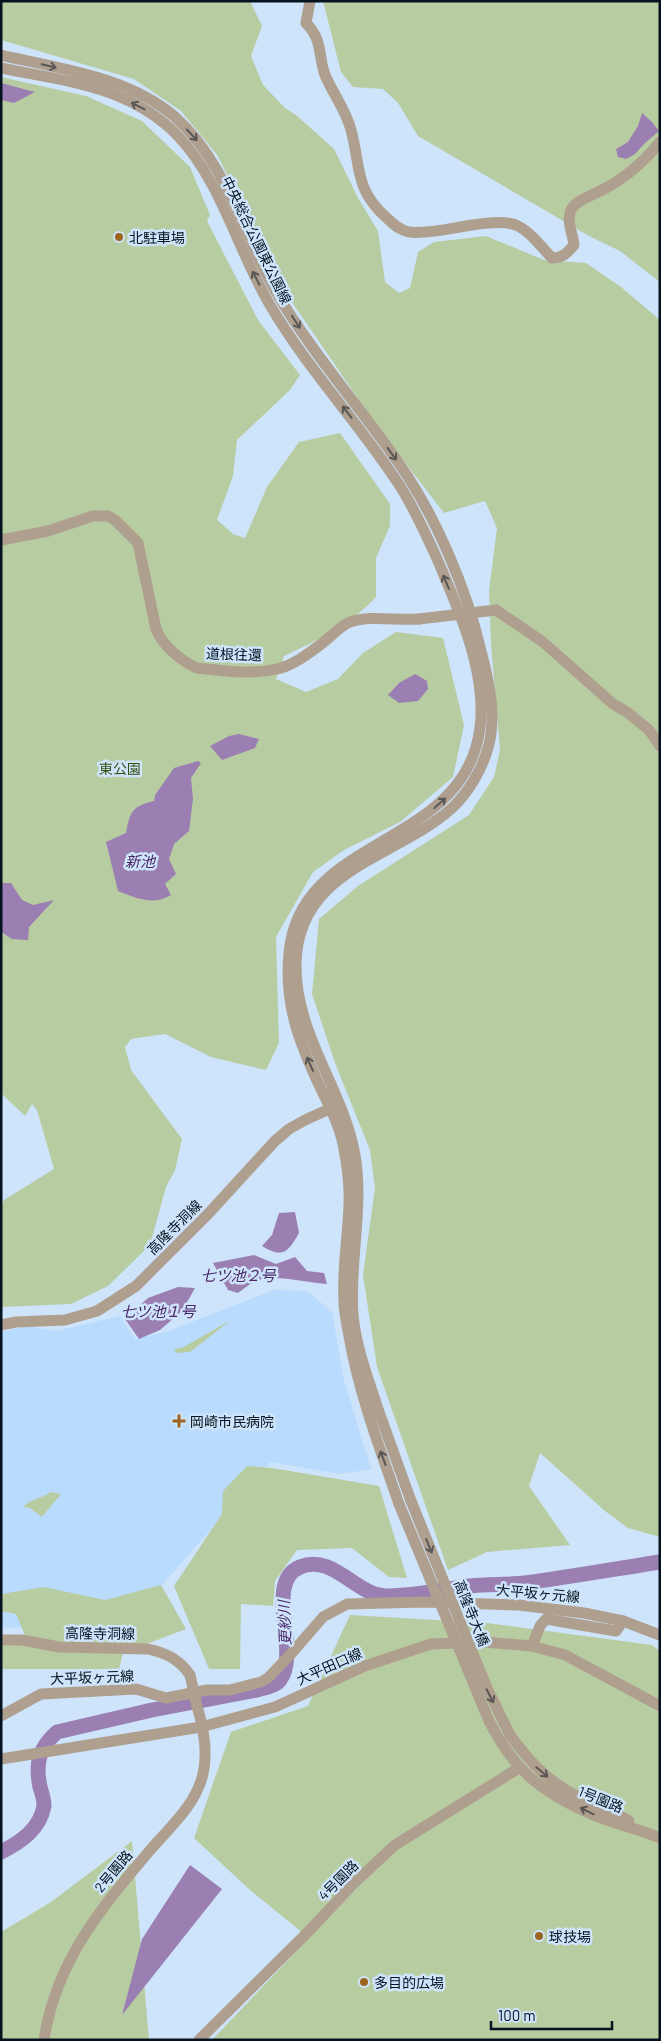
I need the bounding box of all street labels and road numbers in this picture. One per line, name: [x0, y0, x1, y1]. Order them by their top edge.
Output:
street label: 中央総合公園東公園線: [219, 173, 295, 307]
street label: 道根往還: [206, 645, 262, 663]
street label: 高隆寺洞線: [143, 1196, 205, 1258]
street label: 高隆寺大橋: [451, 1577, 493, 1649]
street label: 大平坂ヶ元線: [495, 1581, 581, 1605]
street label: 高隆寺洞線: [65, 1624, 135, 1642]
street label: 大平田口線: [294, 1644, 364, 1688]
street label: 大平坂ヶ元線: [50, 1667, 134, 1687]
street label: 1号園路: [576, 1782, 626, 1816]
street label: 2号園路: [91, 1847, 135, 1895]
street label: 4号園路: [314, 1856, 362, 1904]

